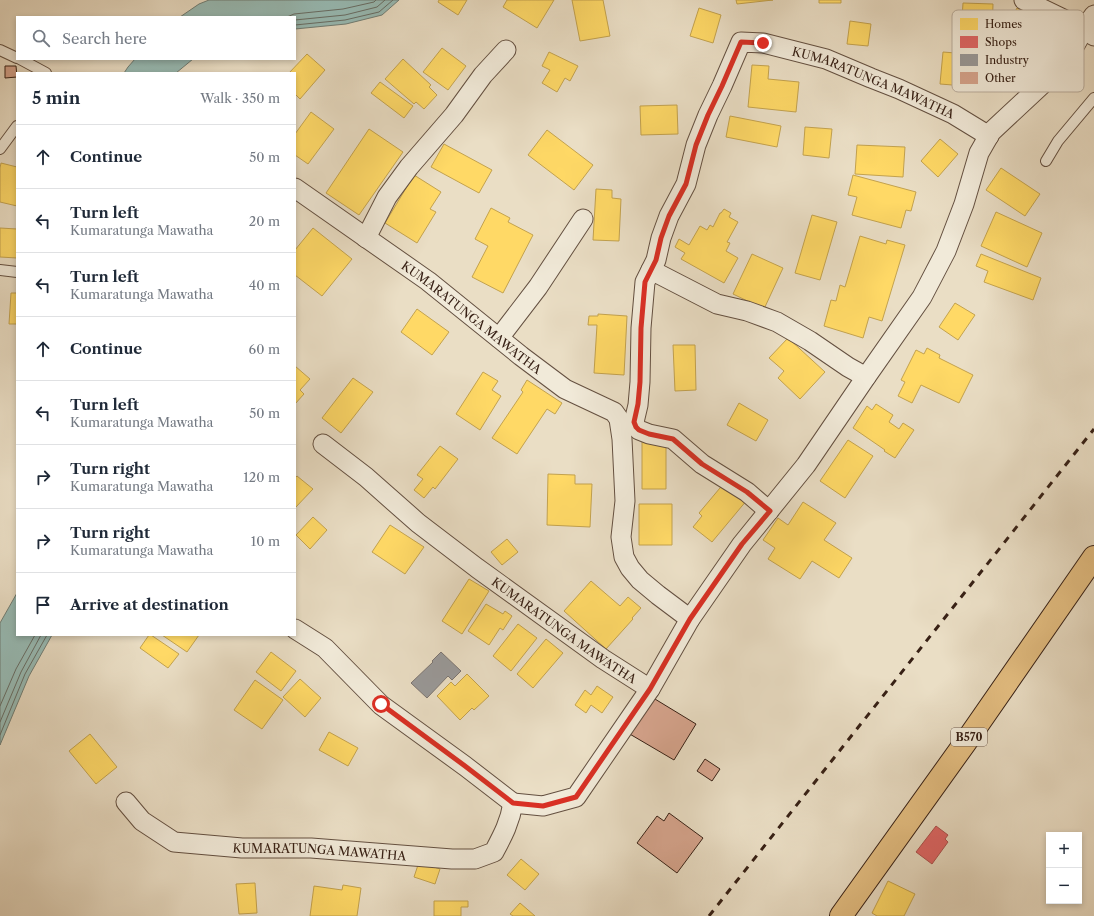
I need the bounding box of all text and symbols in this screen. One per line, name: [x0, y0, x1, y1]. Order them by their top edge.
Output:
legend: [952, 10, 1084, 92]
search box: [16, 16, 296, 60]
text: Homes: [985, 17, 1022, 31]
icon: search: [30, 27, 52, 49]
text: Search here: [62, 29, 147, 48]
route end: [754, 34, 772, 52]
text: Shops: [985, 35, 1017, 49]
street label: KUMARATUNGA MAWATHA: [791, 43, 958, 122]
text: Industry: [985, 53, 1030, 67]
text: Other: [985, 71, 1016, 85]
text: 5 min: [32, 88, 80, 108]
text: Walk · 350 m: [200, 90, 280, 106]
icon: ahead: [32, 146, 54, 168]
text: Continue: [70, 147, 142, 166]
text: 50 m: [249, 149, 280, 165]
text: Turn left: [70, 203, 139, 222]
icon: left: [32, 210, 54, 232]
text: 20 m: [249, 213, 280, 229]
text: Kumaratunga Mawatha: [70, 222, 213, 238]
street label: KUMARATUNGA MAWATHA: [399, 257, 546, 377]
text: Turn left: [70, 267, 139, 286]
icon: left: [32, 274, 54, 296]
text: 40 m: [249, 277, 280, 293]
text: Kumaratunga Mawatha: [70, 286, 213, 302]
icon: ahead: [32, 338, 54, 360]
text: Continue: [70, 339, 142, 358]
text: 60 m: [249, 341, 280, 357]
text: Turn left: [70, 395, 139, 414]
icon: left: [32, 402, 54, 424]
text: 50 m: [249, 405, 280, 421]
text: Kumaratunga Mawatha: [70, 414, 213, 430]
text: Turn right: [70, 459, 150, 478]
icon: right: [32, 466, 54, 488]
text: 120 m: [243, 469, 280, 485]
text: Kumaratunga Mawatha: [70, 478, 213, 494]
text: Turn right: [70, 523, 150, 542]
icon: right: [32, 530, 54, 552]
text: 10 m: [251, 533, 280, 549]
text: Kumaratunga Mawatha: [70, 542, 213, 558]
street label: KUMARATUNGA MAWATHA: [489, 574, 641, 687]
icon: arrive: [32, 594, 54, 616]
text: Arrive at destination: [70, 595, 229, 614]
route start: [372, 695, 390, 713]
road number: B570: [951, 728, 987, 746]
map controls: [1046, 832, 1082, 904]
button: +: [1046, 832, 1082, 868]
street label: KUMARATUNGA MAWATHA: [232, 840, 408, 863]
button: −: [1046, 868, 1082, 904]

